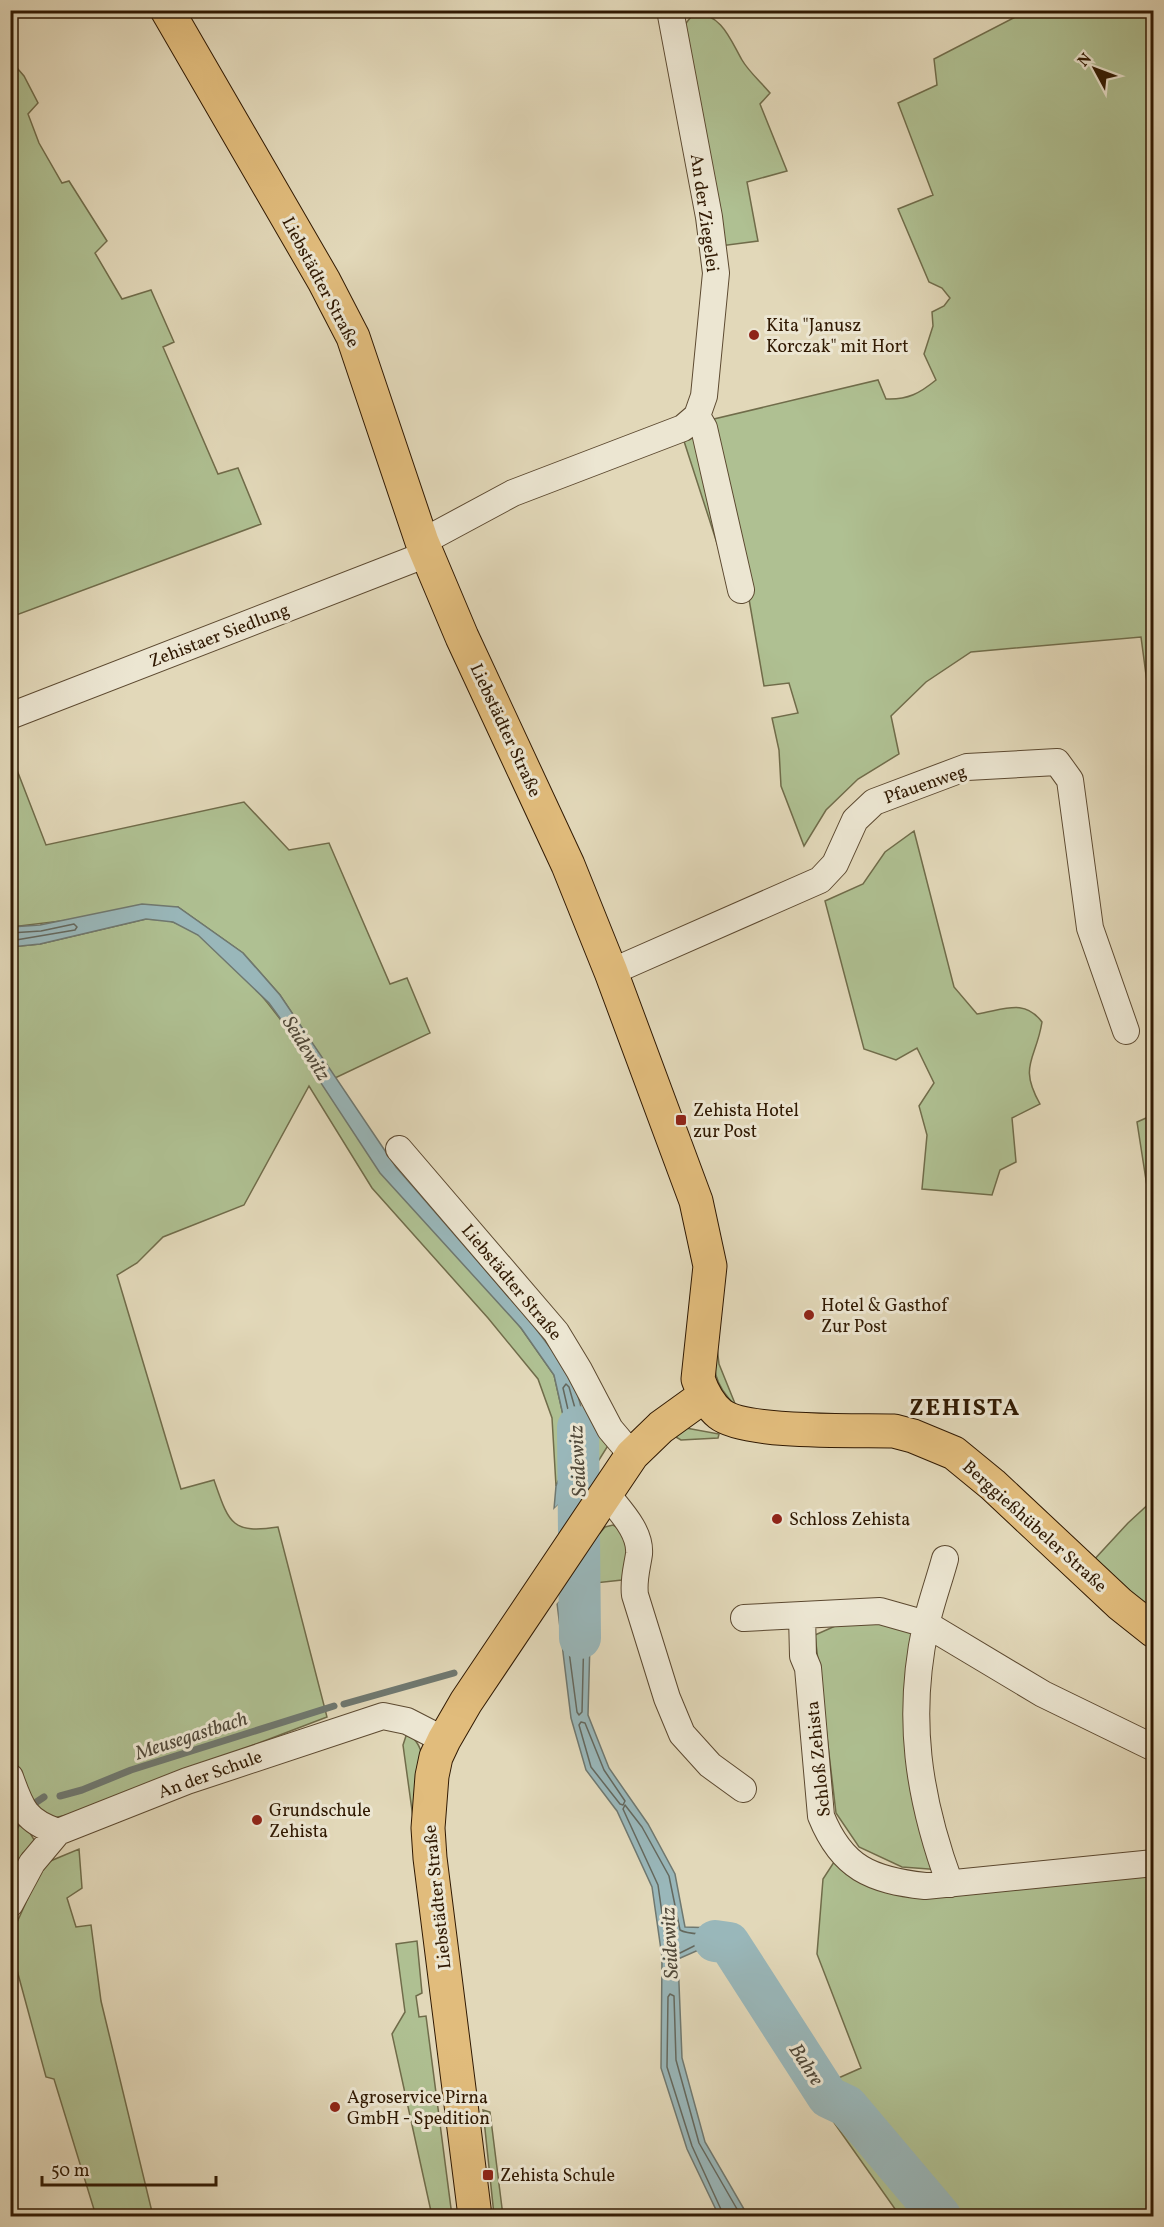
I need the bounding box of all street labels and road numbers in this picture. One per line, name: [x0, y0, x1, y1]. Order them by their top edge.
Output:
street label: An der Ziegelei: [683, 152, 724, 274]
street label: Liebstädter Straße: [275, 213, 365, 353]
street label: Zehistaer Siedlung: [146, 598, 293, 675]
street label: Liebstädter Straße: [463, 660, 547, 802]
street label: Pfauenweg: [881, 760, 970, 811]
street label: Liebstädter Straße: [455, 1219, 567, 1346]
street label: Berggießhübeler Straße: [956, 1455, 1112, 1599]
street label: Schloß Zehista: [801, 1700, 838, 1818]
street label: An der Schule: [155, 1745, 266, 1806]
street label: Liebstädter Straße: [418, 1823, 458, 1970]

